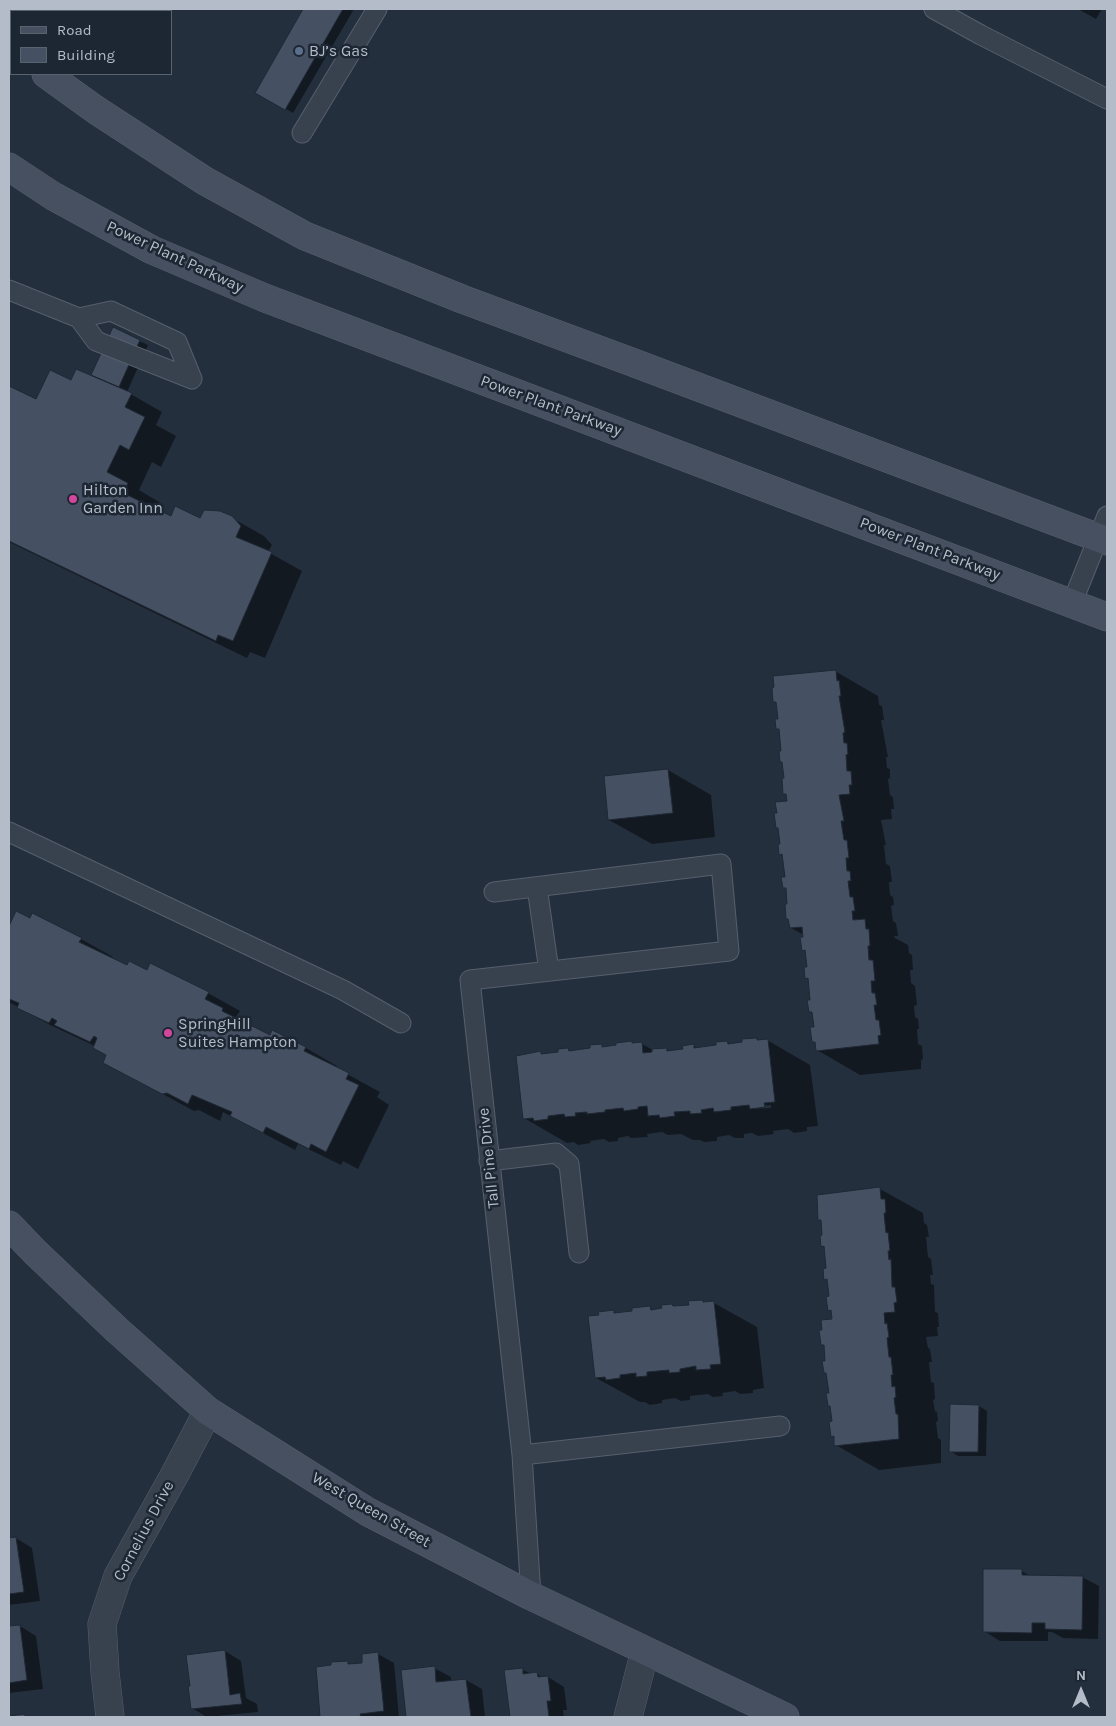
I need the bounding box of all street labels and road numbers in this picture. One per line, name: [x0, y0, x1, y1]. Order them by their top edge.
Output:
street label: Power Plant Parkway: [103, 217, 247, 297]
street label: Power Plant Parkway: [478, 372, 624, 440]
street label: Power Plant Parkway: [857, 513, 1003, 585]
street label: Tall Pine Drive: [474, 1107, 504, 1209]
street label: West Queen Street: [308, 1468, 434, 1552]
street label: Cornelius Drive: [110, 1478, 178, 1584]

